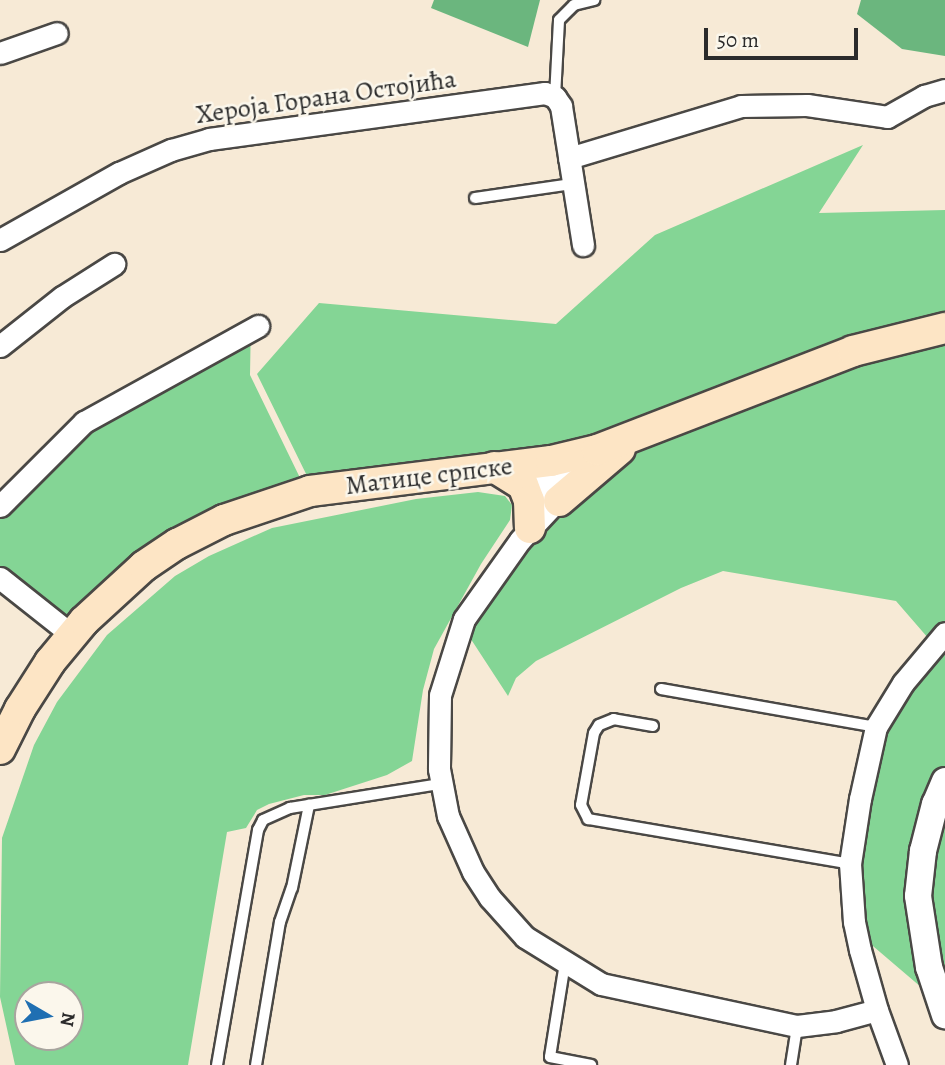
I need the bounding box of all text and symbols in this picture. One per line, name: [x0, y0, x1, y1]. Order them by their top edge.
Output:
scale bar: [707, 14, 861, 58]
text: 50 m: [717, 26, 759, 54]
street label: Хероја Горана Остојића: [194, 63, 458, 131]
street label: Матице српске: [344, 450, 514, 502]
north arrow: [14, 981, 84, 1051]
text: N: [54, 1010, 82, 1028]

